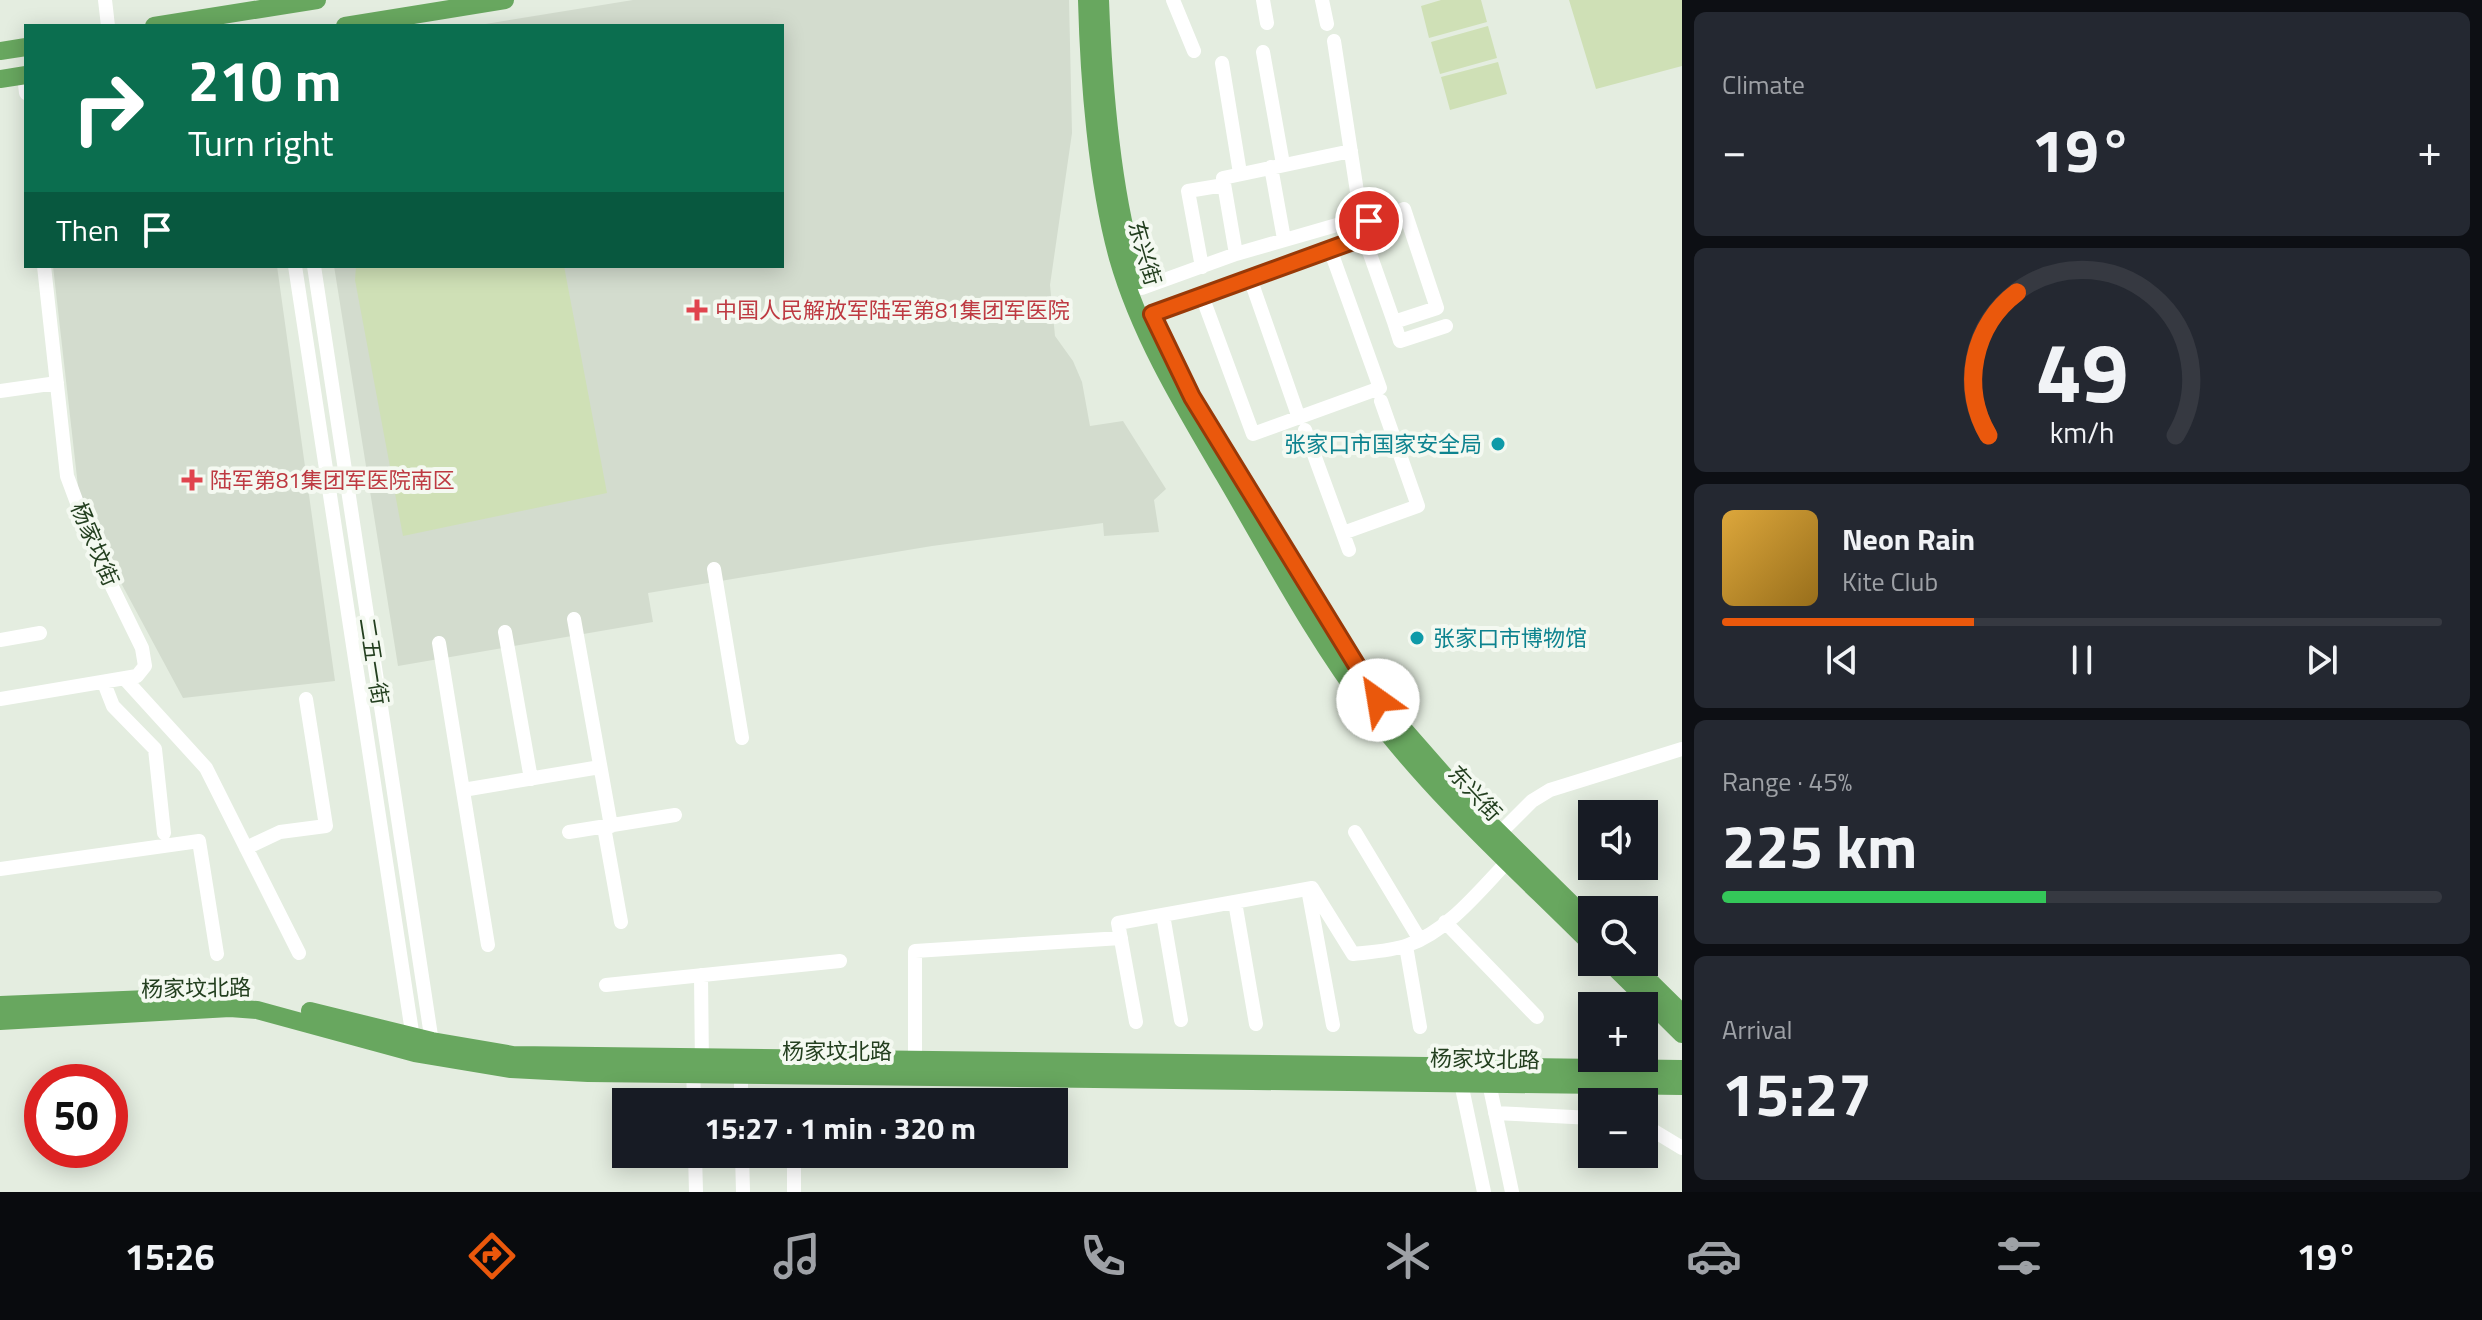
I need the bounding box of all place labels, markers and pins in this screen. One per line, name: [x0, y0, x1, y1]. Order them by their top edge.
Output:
pin: [1335, 187, 1403, 255]
place label: 中国人民解放军陆军第81集团军医院: [715, 293, 1070, 327]
marker: 中国人民解放军陆军第81集团军医院: [686, 299, 708, 321]
place label: 张家口市国家安全局: [1284, 427, 1482, 461]
marker: 张家口市国家安全局: [1489, 435, 1507, 453]
place label: 陆军第81集团军医院南区: [210, 463, 455, 497]
marker: 陆军第81集团军医院南区: [181, 469, 203, 491]
place label: 张家口市博物馆: [1433, 621, 1587, 655]
marker: 张家口市博物馆: [1408, 629, 1426, 647]

